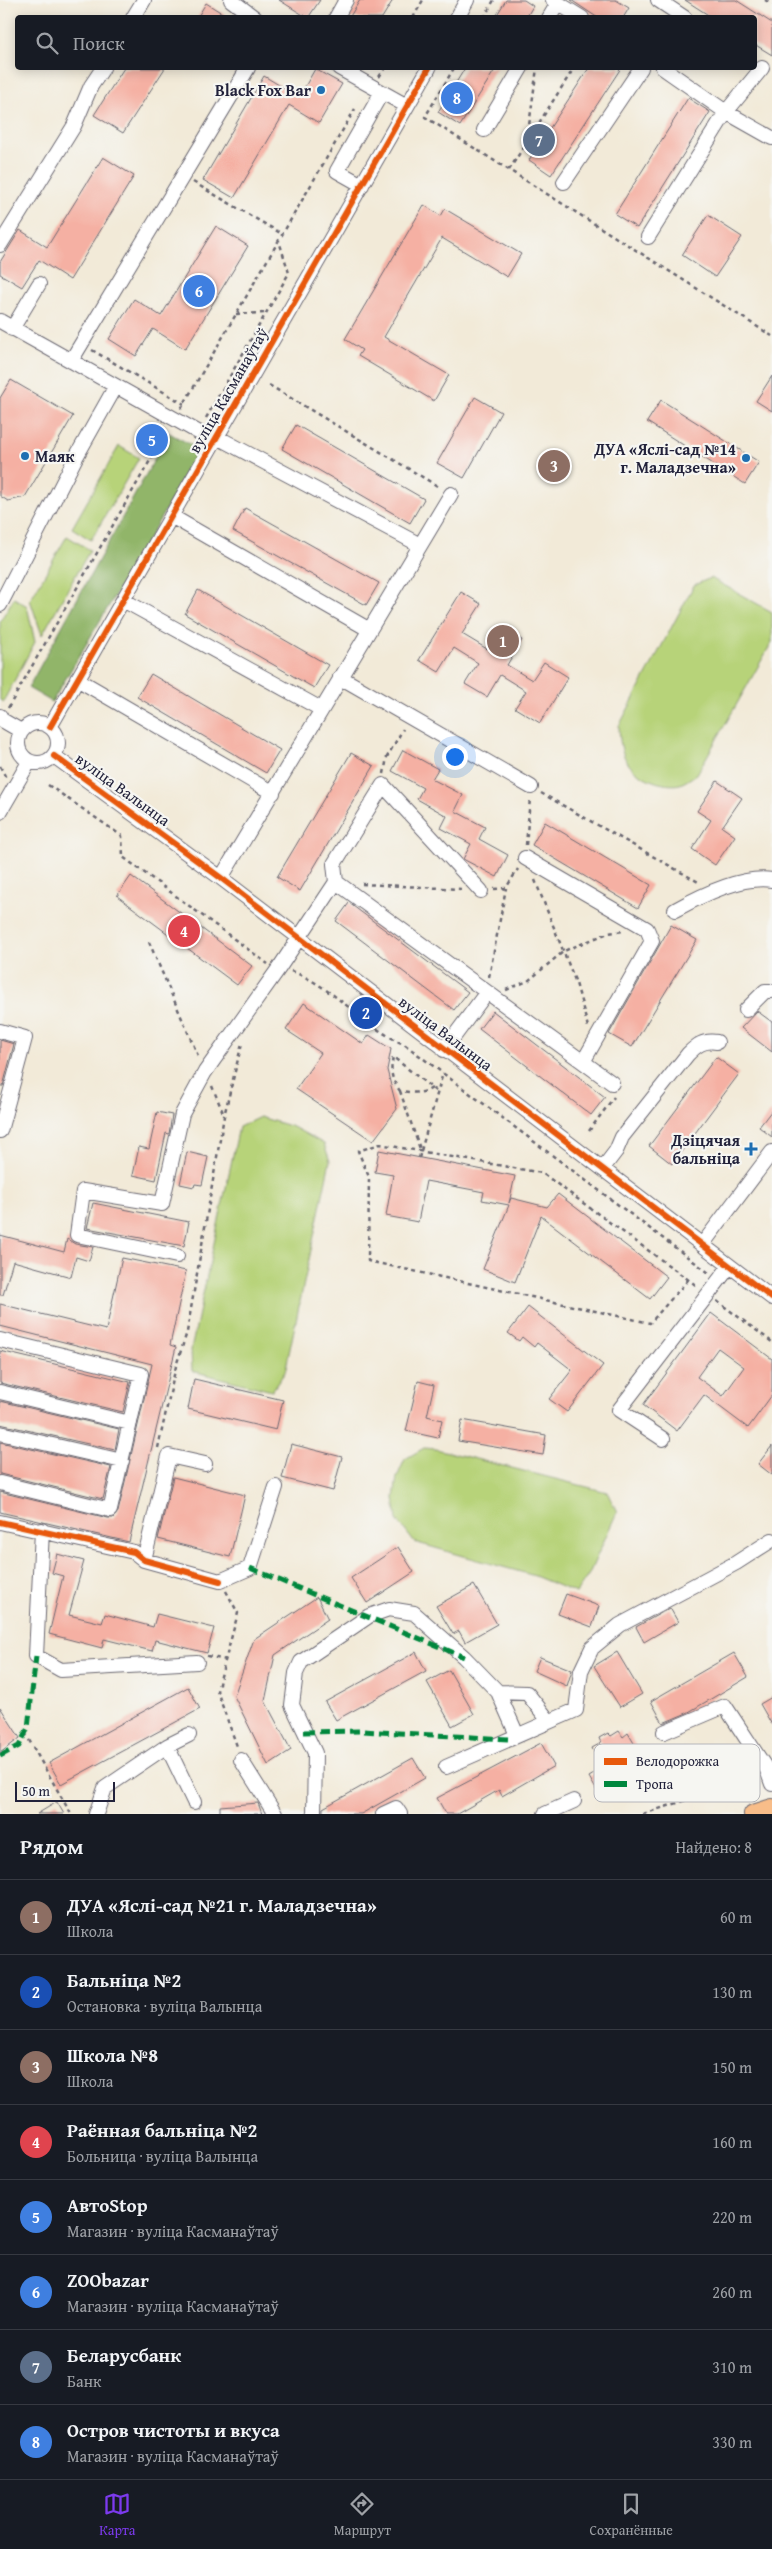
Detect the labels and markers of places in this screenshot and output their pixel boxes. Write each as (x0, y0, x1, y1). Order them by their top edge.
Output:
place label: Black Fox Bar (215, 78, 312, 102)
pin: 8 (441, 79, 473, 117)
marker: Black Fox Bar (315, 84, 327, 96)
pin: 7 (523, 121, 555, 159)
pin: 6 (183, 272, 215, 310)
pin: 5 (136, 421, 168, 459)
place label: ДУА «Яслі-сад №14 г. Маладзечна» (593, 437, 736, 479)
place label: Маяк (35, 444, 75, 468)
pin: 3 (538, 447, 570, 485)
marker: Маяк (19, 450, 31, 462)
marker: ДУА «Яслі-сад №14 г. Маладзечна» (740, 452, 752, 464)
pin: 1 (487, 622, 519, 660)
pin: 4 (168, 912, 200, 950)
pin: 2 (350, 994, 382, 1032)
place label: Дзіцячая бальніца (670, 1128, 741, 1170)
marker: Дзіцячая бальніца (744, 1142, 758, 1156)

